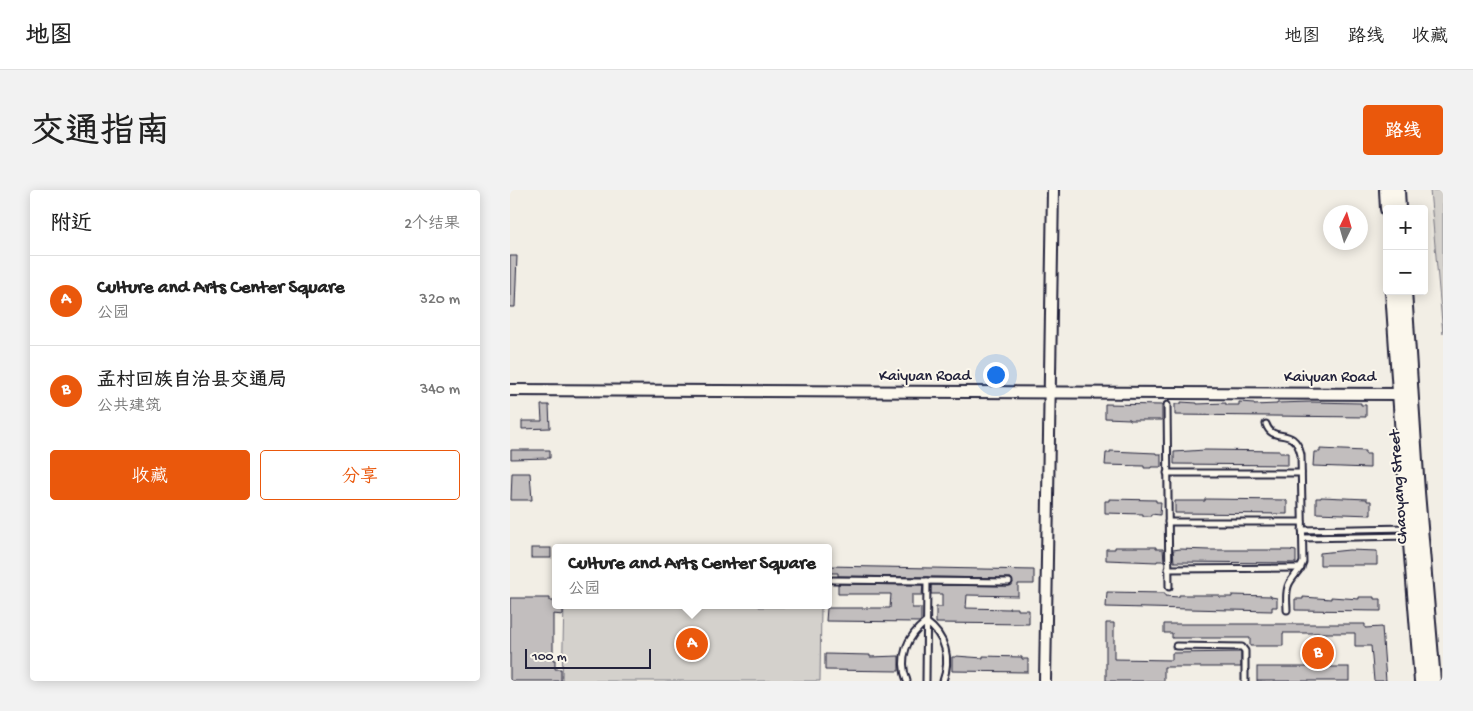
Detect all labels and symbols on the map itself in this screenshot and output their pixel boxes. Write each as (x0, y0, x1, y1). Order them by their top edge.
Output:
north arrow (1323, 205, 1368, 250)
your location (983, 362, 1009, 388)
street label: Kaiyuan Road (879, 368, 973, 387)
street label: Kaiyuan Road (1284, 369, 1378, 388)
street label: Chaoyang Street (1386, 428, 1413, 545)
pin: A (676, 625, 708, 663)
pin: B (1302, 634, 1334, 672)
scale bar (525, 646, 651, 669)

